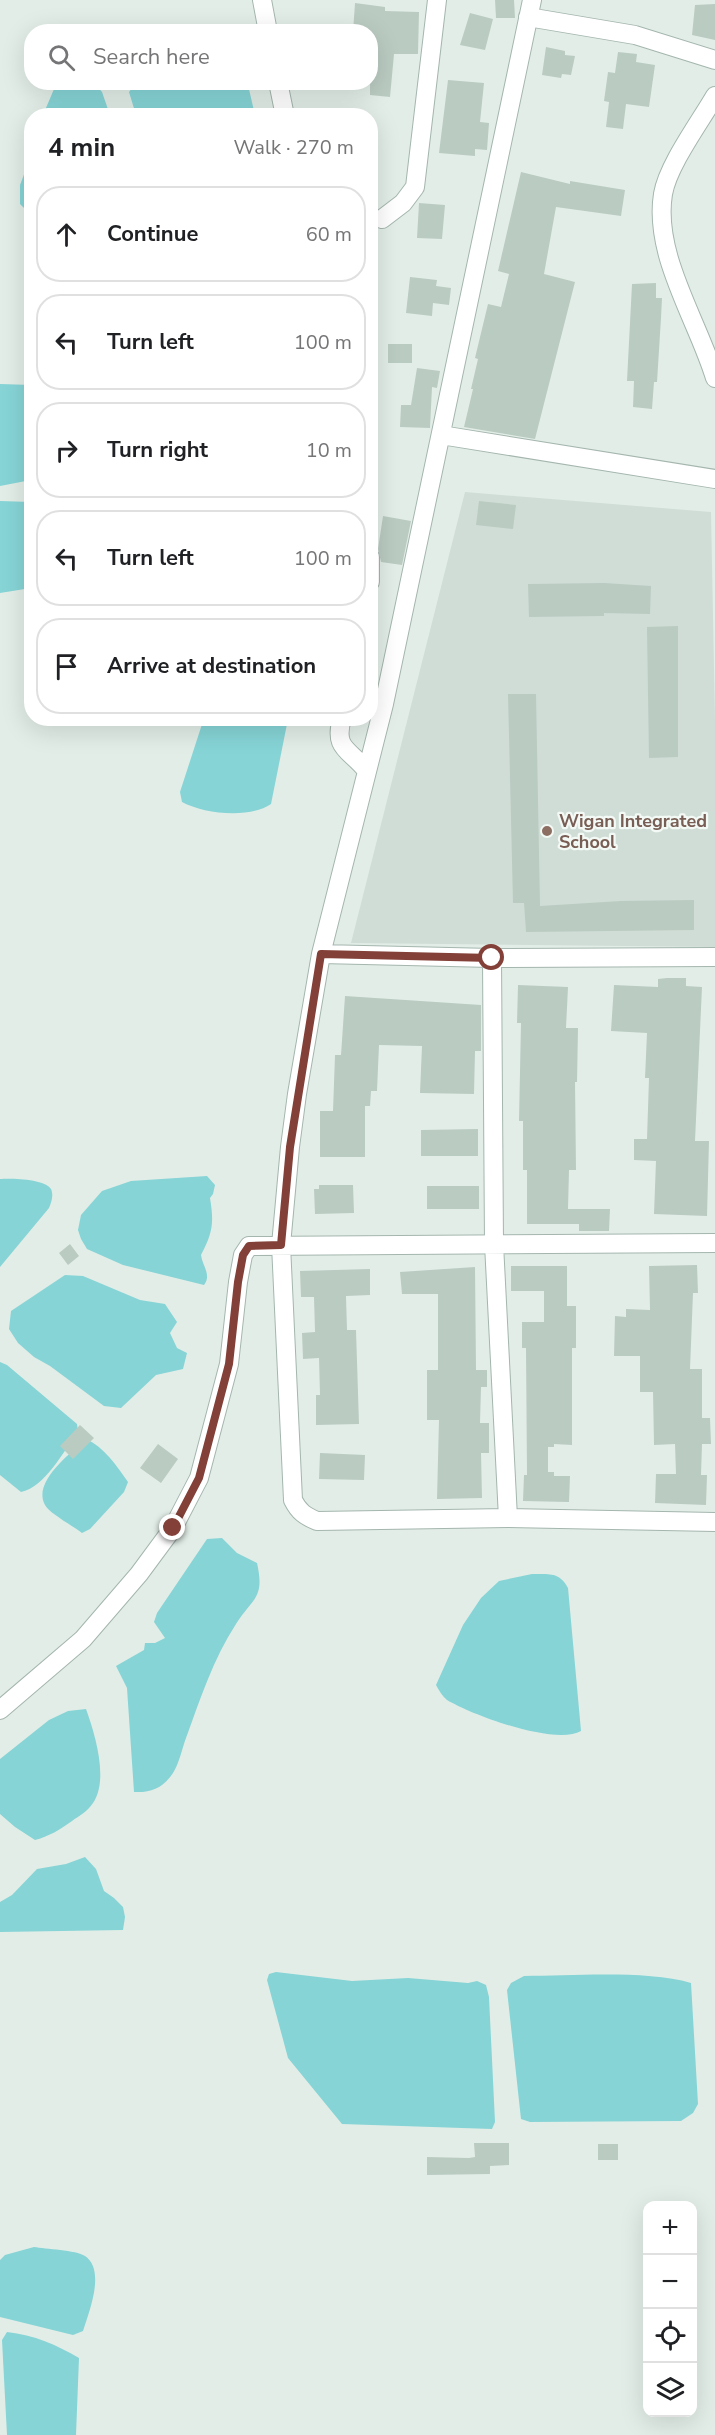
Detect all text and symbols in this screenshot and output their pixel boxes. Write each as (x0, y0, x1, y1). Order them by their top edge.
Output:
search box (24, 24, 378, 90)
icon: search (45, 41, 78, 74)
text: Search here (93, 42, 210, 72)
text: 4 min (48, 130, 115, 165)
text: Walk · 270 m (234, 134, 354, 161)
icon: ahead (50, 218, 83, 251)
text: Continue (107, 219, 198, 249)
text: 60 m (306, 221, 352, 248)
icon: left (50, 326, 83, 359)
text: Turn left (107, 327, 194, 357)
text: 100 m (294, 329, 352, 356)
icon: right (50, 434, 83, 467)
text: Turn right (107, 435, 208, 465)
text: 10 m (306, 437, 352, 464)
icon: left (50, 542, 83, 575)
text: Turn left (107, 543, 194, 573)
text: 100 m (294, 545, 352, 572)
icon: arrive (50, 650, 83, 683)
text: Arrive at destination (107, 651, 316, 681)
place label: Wigan Integrated School (559, 809, 707, 854)
marker: Wigan Integrated School (540, 824, 554, 838)
route start (478, 944, 504, 970)
route end (159, 1514, 185, 1540)
map controls (643, 2201, 697, 2417)
button: + (643, 2201, 697, 2255)
button: − (643, 2255, 697, 2309)
button: locate (643, 2309, 697, 2363)
button: layers (643, 2363, 697, 2417)

